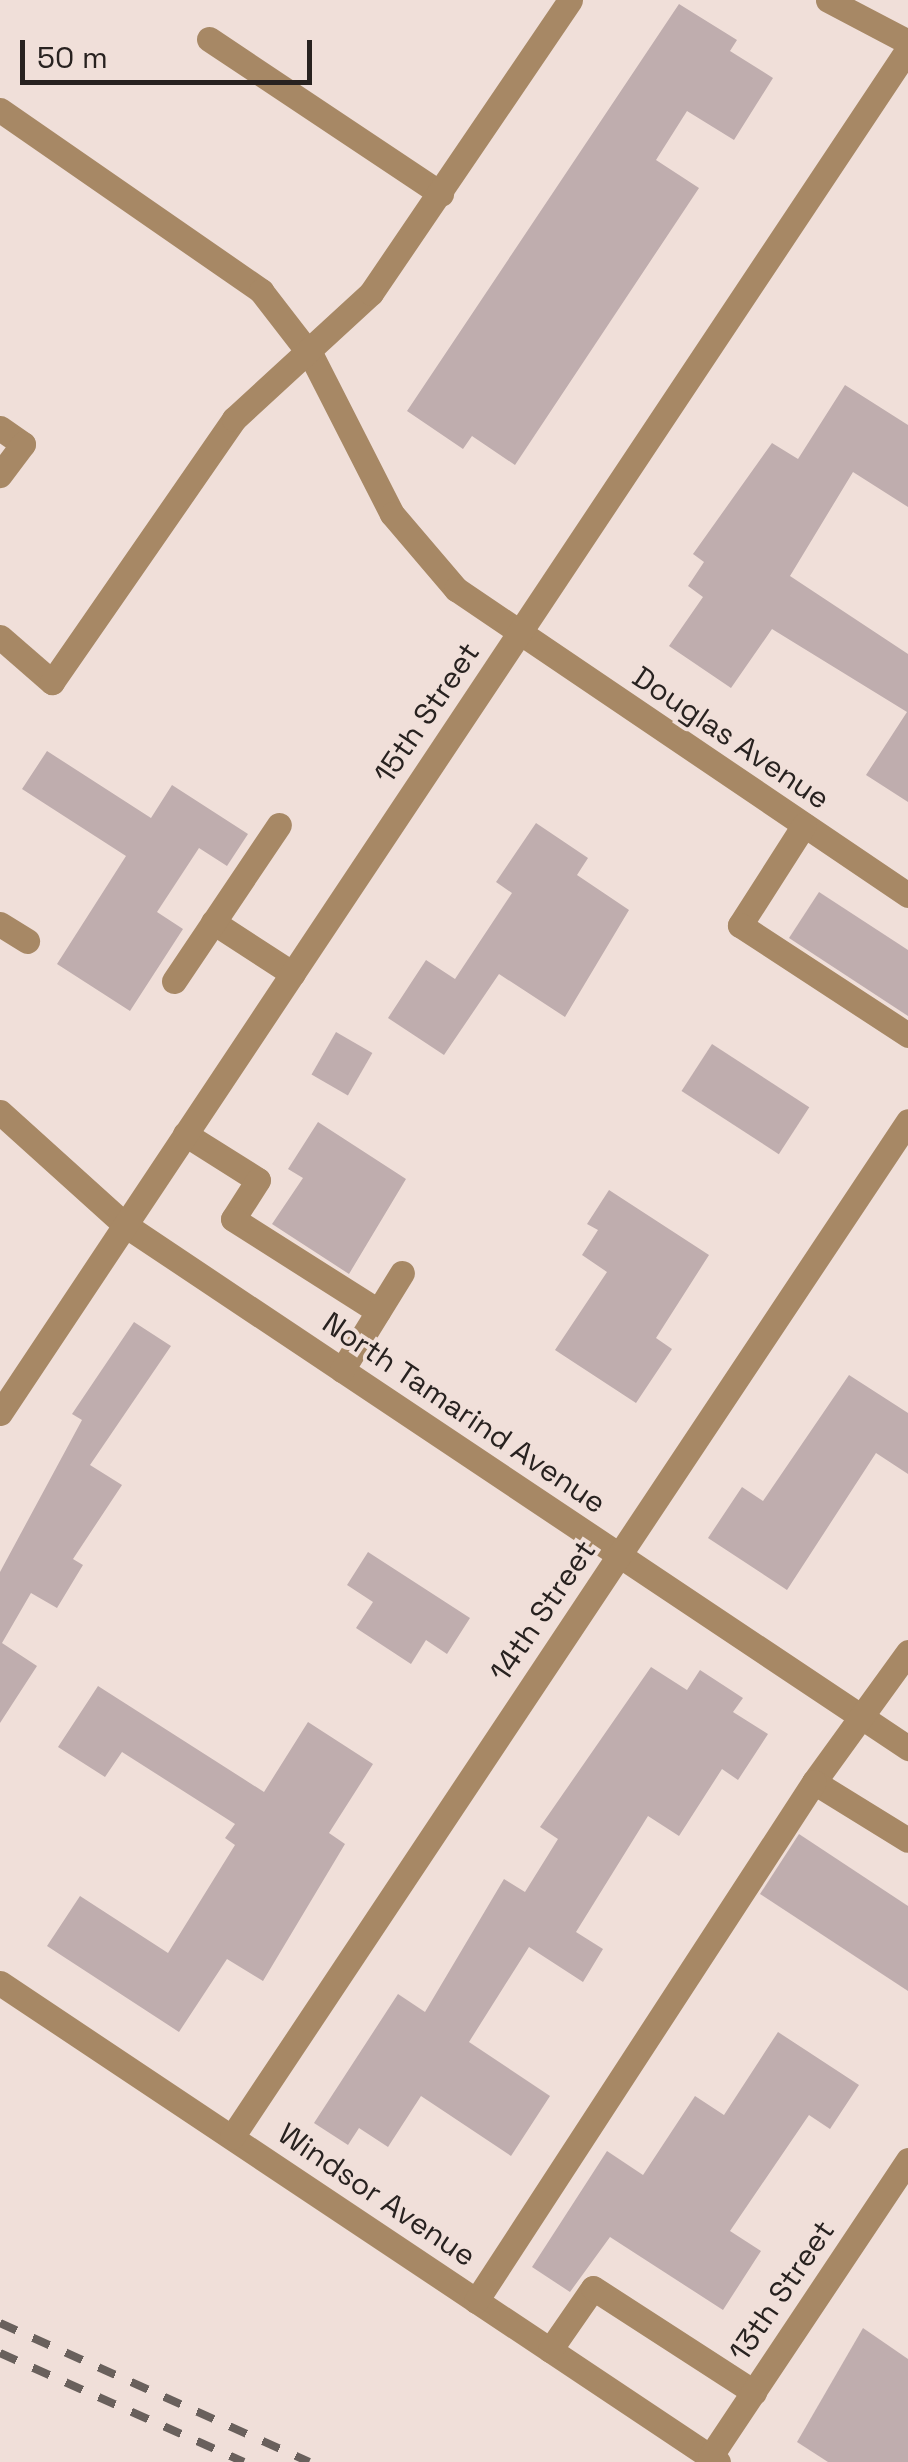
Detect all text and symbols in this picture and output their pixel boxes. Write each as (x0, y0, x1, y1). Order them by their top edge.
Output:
scale bar (25, 20, 318, 82)
text: 50 m (37, 38, 108, 77)
street label: 15th Street (367, 636, 487, 790)
street label: Douglas Avenue (626, 659, 836, 817)
street label: North Tamarind Avenue (315, 1304, 613, 1522)
street label: 14th Street (483, 1533, 603, 1689)
street label: Windsor Avenue (271, 2116, 483, 2274)
street label: 13th Street (722, 2214, 842, 2368)

